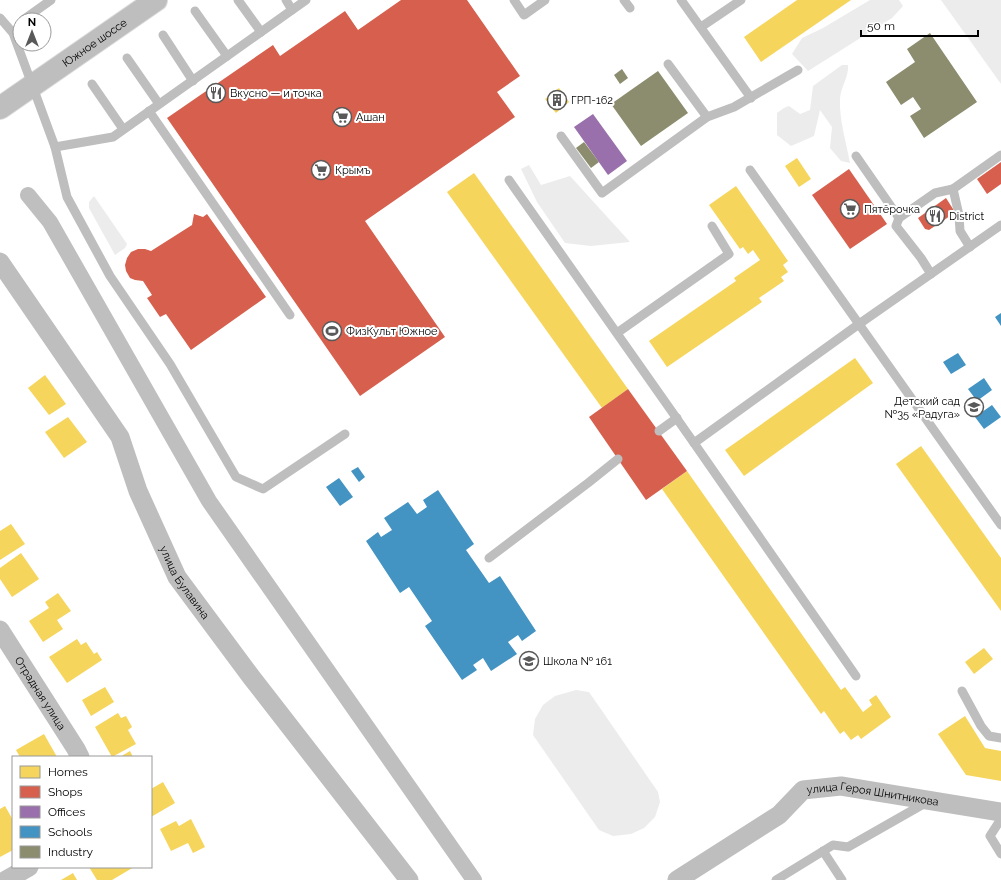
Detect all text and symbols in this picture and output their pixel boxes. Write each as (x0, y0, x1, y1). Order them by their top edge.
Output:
north arrow (12, 12, 52, 52)
scale bar (861, 12, 978, 38)
street label: Южное шоссе (60, 15, 130, 69)
text: N (28, 16, 36, 29)
text: 50 m (867, 19, 895, 33)
restaurant icon: Вкусно — и точка (205, 82, 227, 104)
place label: Вкусно — и точка (230, 87, 322, 100)
building icon: ГРП-162 (546, 89, 568, 111)
place label: ГРП-162 (571, 94, 613, 107)
supermarket icon: Ашан (331, 106, 353, 128)
place label: Ашан (356, 111, 385, 124)
supermarket icon: Крымъ (310, 159, 332, 181)
place label: Крымъ (335, 164, 371, 177)
supermarket icon: Пятёрочка (839, 198, 861, 220)
place label: Пятёрочка (864, 203, 920, 216)
restaurant icon: District (924, 205, 946, 227)
place label: District (949, 210, 985, 223)
sports icon: ФизКульт Южное (321, 320, 343, 342)
place label: ФизКульт Южное (346, 325, 438, 338)
place label: Детский сад №35 «Радуга» (885, 395, 961, 421)
school or university icon: Детский сад №35 «Радуга» (963, 396, 985, 418)
street label: улица Булавина (157, 544, 212, 621)
school or university icon: Школа № 161 (518, 650, 540, 672)
street label: Отрадная улица (12, 654, 69, 732)
place label: Школа № 161 (543, 655, 612, 668)
legend (12, 756, 152, 868)
text: Homes (48, 765, 88, 779)
street label: улица Героя Шнитникова (806, 779, 940, 808)
text: Shops (48, 785, 83, 799)
text: Offices (48, 805, 85, 819)
text: Schools (48, 825, 92, 839)
text: Industry (48, 845, 94, 859)

